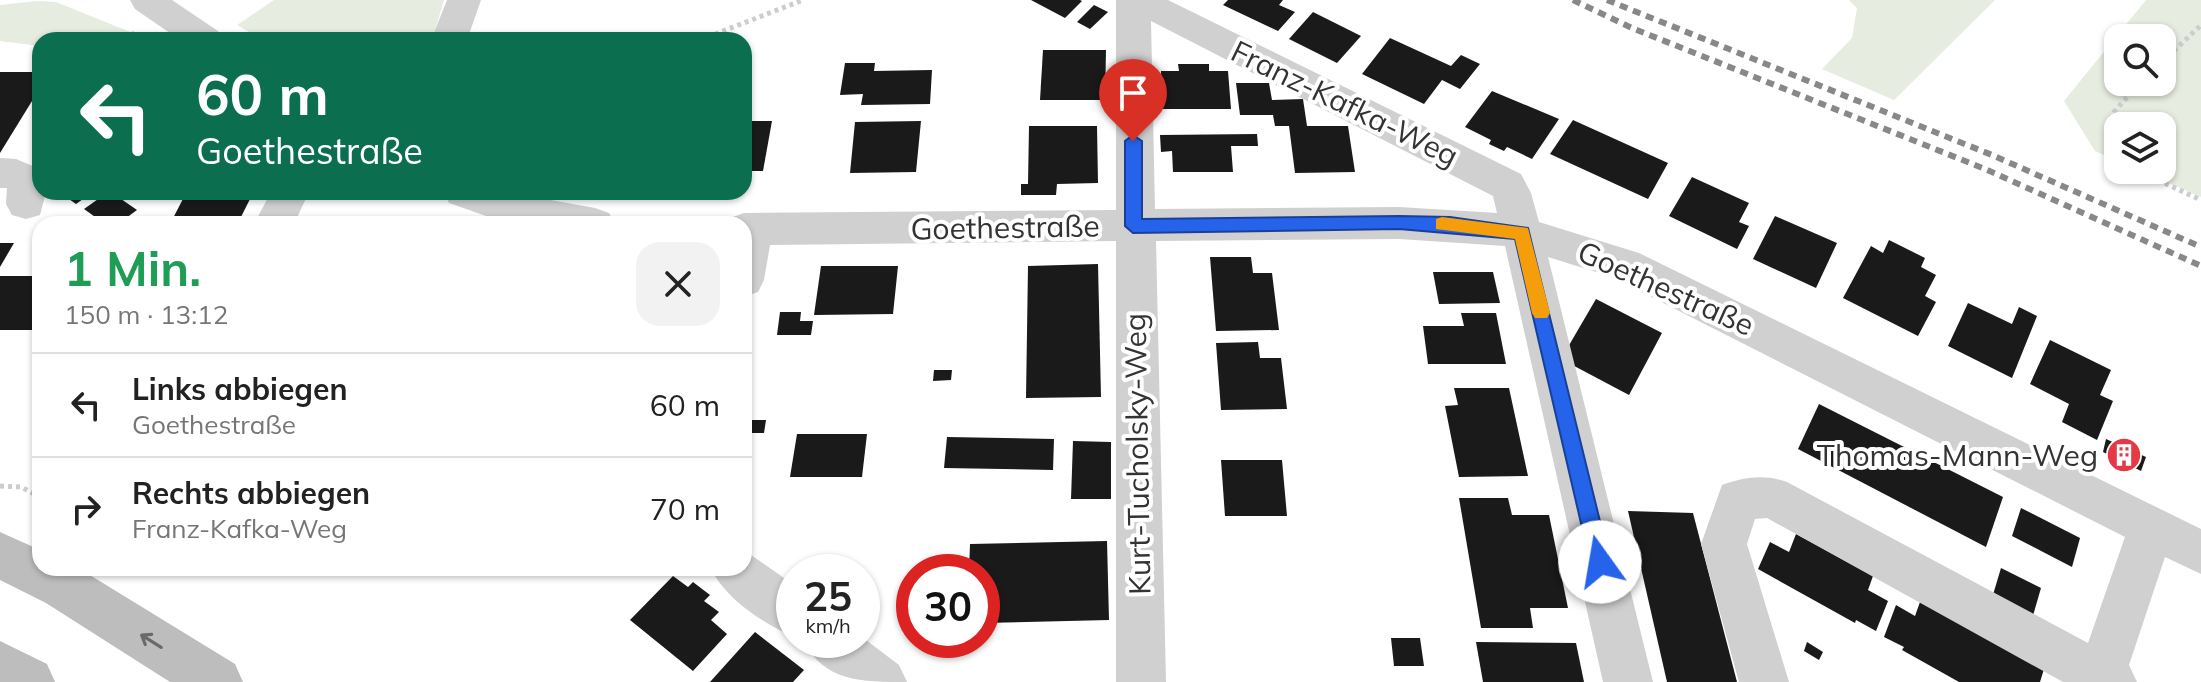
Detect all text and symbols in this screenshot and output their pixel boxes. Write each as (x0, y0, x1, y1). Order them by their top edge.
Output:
map controls (2104, 24, 2176, 184)
button: search (2104, 24, 2176, 96)
street label: Franz-Kafka-Weg (1225, 32, 1465, 174)
text: 60 m (196, 59, 329, 129)
pin (1099, 59, 1167, 141)
icon: left (64, 64, 168, 168)
icon: arrive (1111, 71, 1155, 115)
button: layers (2104, 112, 2176, 184)
text: Goethestraße (196, 128, 423, 173)
street label: Goethestraße (910, 206, 1100, 248)
street label: Goethestraße (1572, 232, 1760, 344)
text: 1 Min. (64, 238, 201, 298)
button: close (636, 242, 720, 326)
text: 150 m · 13:12 (64, 298, 228, 331)
street label: Kurt-Tucholsky-Weg (1116, 313, 1158, 595)
text: Links abbiegen (132, 370, 348, 408)
icon: left (64, 383, 108, 427)
text: 60 m (650, 386, 720, 424)
text: Goethestraße (132, 408, 296, 441)
place label: Thomas-Mann-Weg (1817, 436, 2098, 474)
building icon: Thomas-Mann-Weg (2105, 436, 2143, 474)
text: Rechts abbiegen (132, 474, 370, 512)
icon: right (64, 487, 108, 531)
text: 70 m (650, 490, 720, 528)
text: Franz-Kafka-Weg (132, 512, 347, 545)
position arrow (1558, 520, 1642, 604)
speed limit sign: 30 (896, 554, 1000, 658)
text: 25 (804, 571, 852, 621)
text: km/h (805, 613, 851, 638)
one-way arrow (140, 632, 163, 648)

